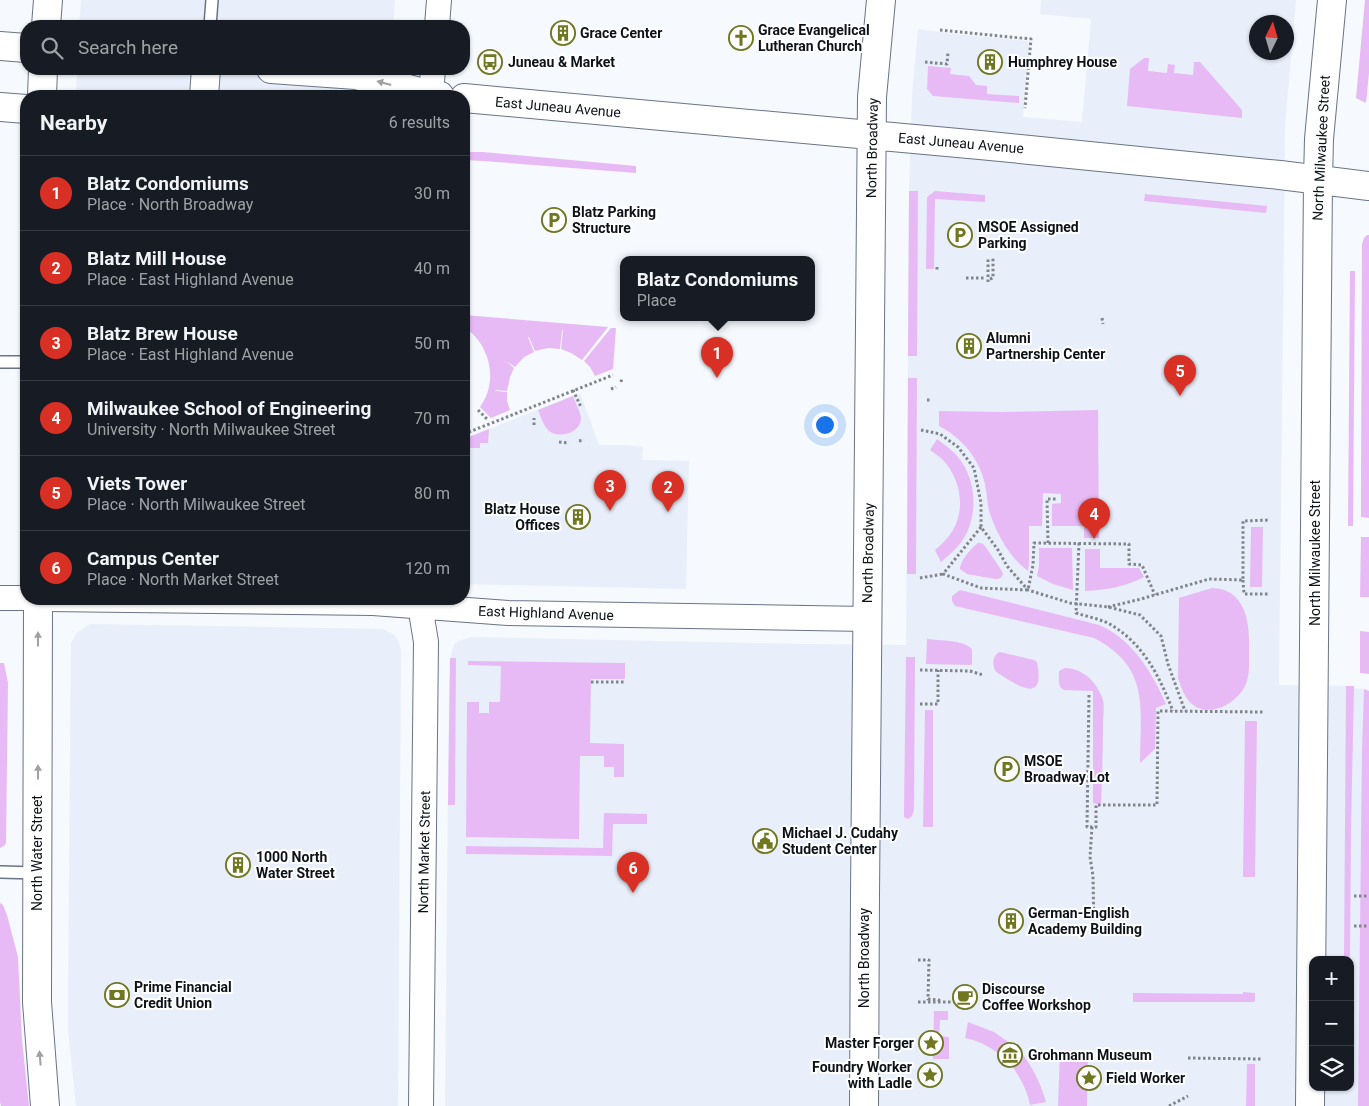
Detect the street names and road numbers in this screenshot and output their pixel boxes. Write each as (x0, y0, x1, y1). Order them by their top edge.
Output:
street label: North Milwaukee Street (1309, 74, 1333, 221)
street label: East Juneau Avenue (495, 94, 621, 120)
street label: North Broadway (863, 97, 881, 198)
street label: East Juneau Avenue (898, 130, 1024, 156)
street label: North Milwaukee Street (1307, 480, 1323, 626)
street label: North Broadway (859, 502, 877, 603)
street label: East Highland Avenue (478, 603, 614, 623)
street label: North Market Street (415, 790, 433, 914)
street label: North Water Street (29, 795, 45, 911)
street label: North Broadway (856, 907, 872, 1008)

